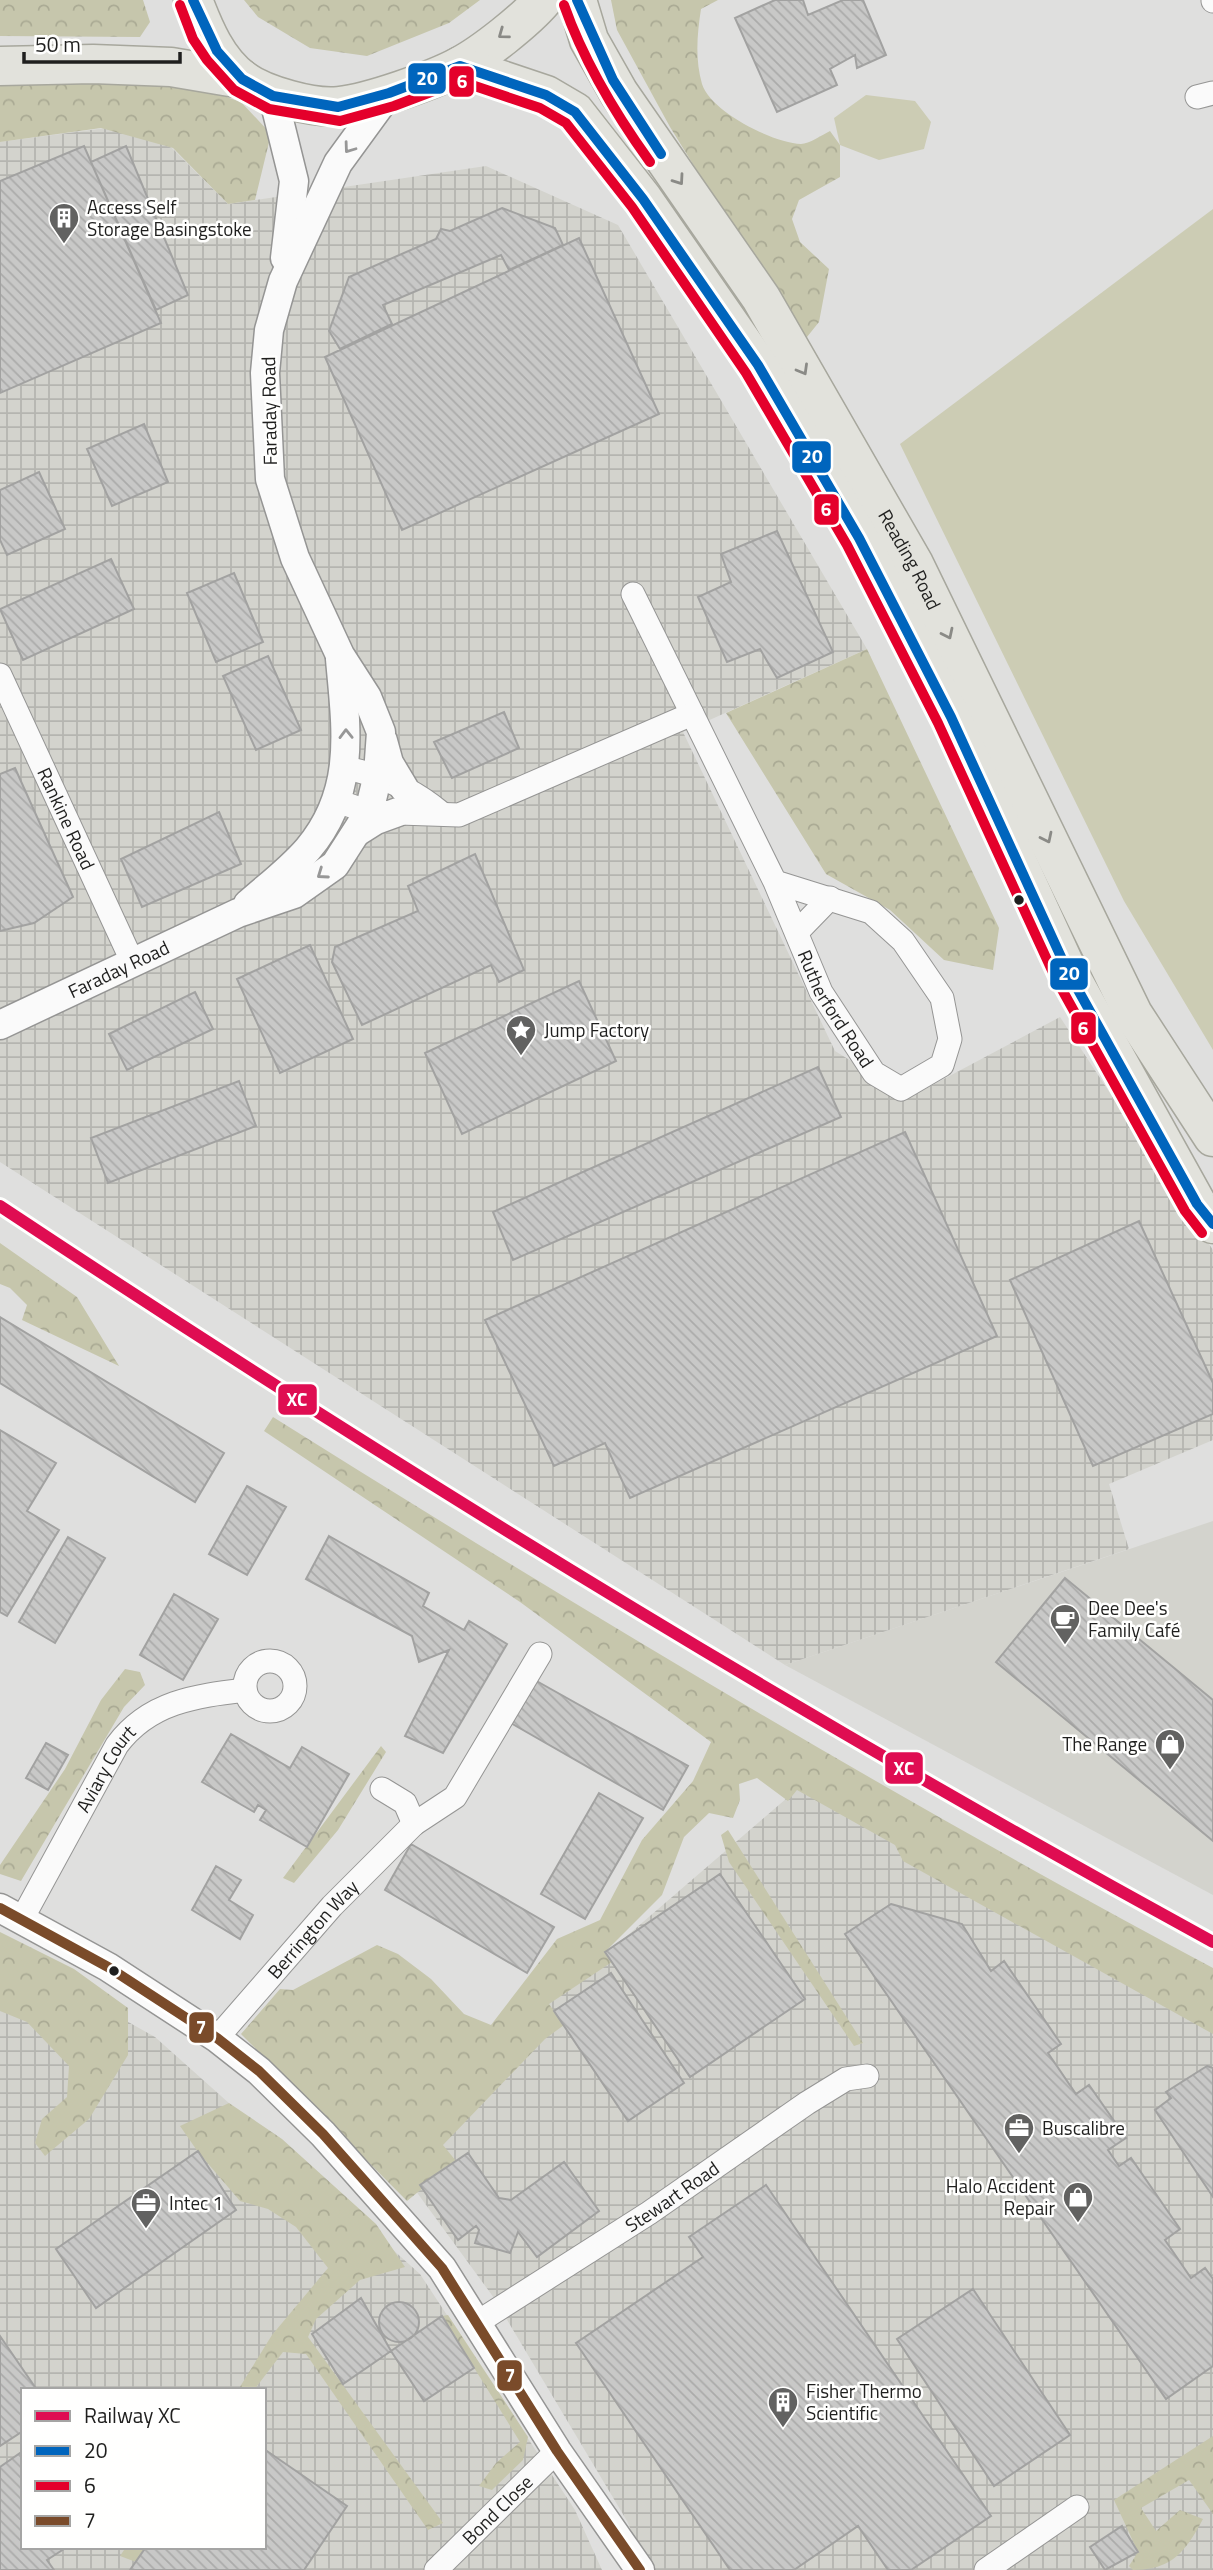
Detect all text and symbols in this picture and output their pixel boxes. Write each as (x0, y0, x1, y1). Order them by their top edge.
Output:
scale bar (24, 21, 180, 65)
one-way arrow (498, 26, 511, 39)
text: 50 m (35, 28, 81, 60)
line badge: 20 (407, 62, 447, 95)
text: 20 (416, 63, 438, 92)
line badge: 6 (448, 65, 475, 98)
text: 6 (457, 66, 468, 95)
one-way arrow (344, 140, 357, 153)
one-way arrow (671, 172, 683, 185)
place label: Access Self Storage Basingstoke (87, 192, 252, 243)
building icon: Access Self Storage Basingstoke (47, 201, 81, 245)
street label: Faraday Road (253, 356, 284, 466)
one-way arrow (795, 363, 808, 376)
line badge: 20 (791, 440, 832, 474)
text: 20 (801, 441, 823, 470)
line badge: 6 (813, 493, 840, 526)
text: 6 (821, 494, 832, 523)
street label: Reading Road (871, 504, 949, 614)
one-way arrow (940, 627, 954, 639)
one-way arrow (338, 729, 354, 739)
street label: Rankine Road (30, 762, 103, 874)
one-way arrow (1039, 831, 1053, 843)
one-way arrow (317, 866, 330, 878)
unlabelled marker (1012, 893, 1026, 907)
street label: Faraday Road (63, 932, 174, 1005)
street label: Rutherford Road (791, 945, 882, 1073)
line badge: 20 (1049, 957, 1089, 991)
text: 20 (1058, 958, 1080, 987)
line badge: 6 (1070, 1011, 1097, 1045)
place icon: Jump Factory (504, 1013, 538, 1057)
text: 6 (1078, 1013, 1089, 1042)
place label: Jump Factory (544, 1015, 649, 1044)
line badge: XC (277, 1383, 318, 1416)
text: XC (287, 1384, 307, 1413)
place label: Dee Dee's Family Café (1088, 1593, 1180, 1644)
cafe icon: Dee Dee's Family Café (1048, 1602, 1082, 1646)
street label: Aviary Court (68, 1717, 142, 1817)
shop icon: The Range (1153, 1727, 1187, 1771)
place label: The Range (1062, 1729, 1147, 1758)
line badge: XC (884, 1751, 924, 1785)
text: XC (894, 1753, 914, 1782)
street label: Berrington Way (260, 1872, 365, 1985)
unlabelled marker (107, 1964, 121, 1978)
line badge: 7 (188, 2011, 215, 2044)
text: 7 (196, 2012, 206, 2041)
office icon: Buscalibre (1002, 2111, 1036, 2155)
place label: Buscalibre (1042, 2113, 1125, 2142)
street label: Stewart Road (619, 2153, 725, 2239)
place label: Halo Accident Repair (946, 2171, 1055, 2222)
shop icon: Halo Accident Repair (1061, 2180, 1095, 2224)
office icon: Intec 1 (129, 2186, 163, 2230)
place label: Intec 1 (169, 2188, 223, 2217)
line badge: 7 (496, 2359, 523, 2392)
text: 7 (505, 2360, 515, 2389)
place label: Fisher Thermo Scientific (806, 2376, 922, 2427)
building icon: Fisher Thermo Scientific (766, 2385, 800, 2429)
legend (21, 2388, 266, 2549)
text: Railway XC (84, 2399, 181, 2431)
text: 20 (84, 2434, 108, 2466)
street label: Bond Close (455, 2468, 539, 2551)
text: 6 (84, 2469, 96, 2501)
text: 7 (84, 2504, 96, 2536)

